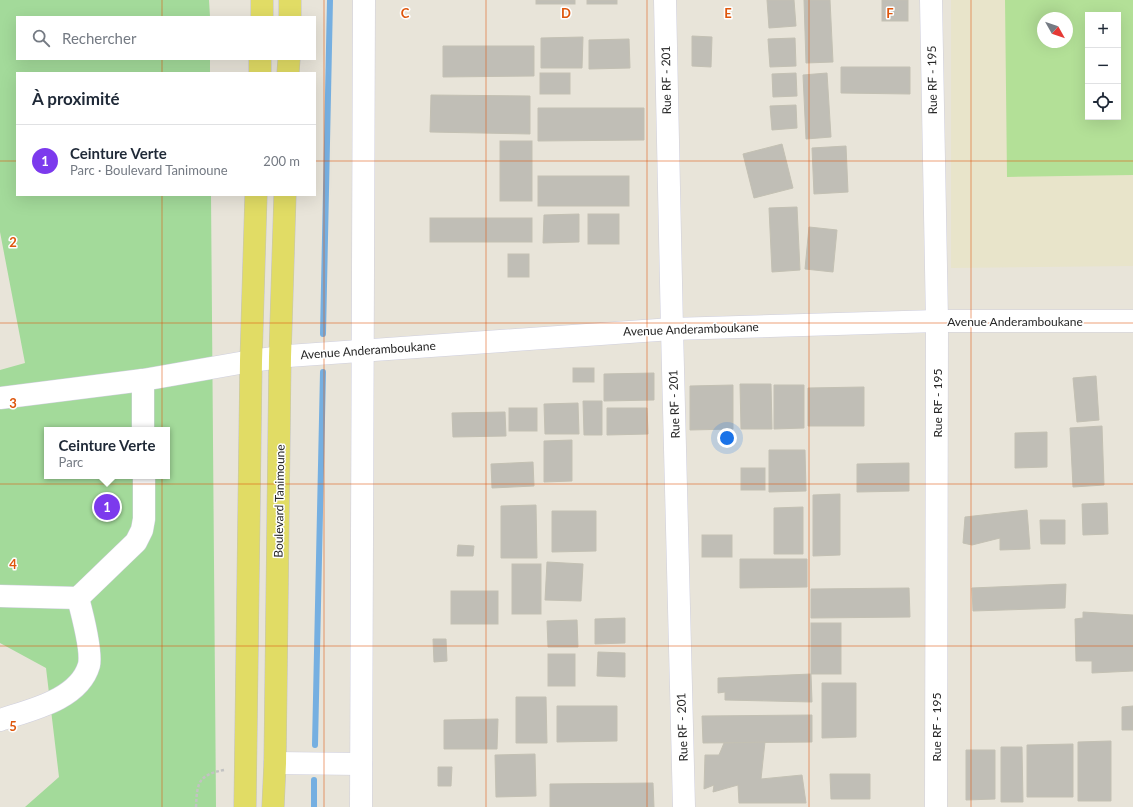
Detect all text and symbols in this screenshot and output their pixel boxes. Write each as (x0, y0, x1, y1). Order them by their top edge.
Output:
text: C (401, 5, 410, 21)
text: D (561, 5, 571, 21)
text: E (724, 5, 732, 21)
text: F (886, 5, 894, 21)
north arrow (1037, 12, 1073, 48)
map controls (1085, 12, 1121, 120)
button: + (1085, 12, 1121, 48)
search box (16, 16, 316, 60)
icon: search (30, 27, 52, 49)
text: Rechercher (62, 29, 136, 47)
street label: Rue RF - 201 (658, 45, 674, 115)
street label: Rue RF - 195 (924, 45, 940, 115)
button: − (1085, 48, 1121, 84)
button: locate (1085, 84, 1121, 120)
text: À proximité (32, 88, 120, 109)
text: Ceinture Verte (70, 144, 167, 162)
text: 1 (41, 153, 49, 169)
text: 200 m (263, 153, 300, 169)
text: Parc · Boulevard Tanimoune (70, 162, 228, 178)
text: 2 (9, 234, 17, 250)
street label: Avenue Anderamboukane (947, 314, 1083, 329)
street label: Avenue Anderamboukane (623, 319, 759, 339)
street label: Avenue Anderamboukane (300, 338, 436, 362)
street label: Rue RF - 201 (665, 369, 683, 439)
street label: Rue RF - 195 (930, 369, 945, 437)
text: 3 (9, 395, 17, 411)
popup (44, 427, 170, 479)
your location (717, 428, 737, 448)
text: Ceinture Verte (59, 436, 155, 454)
street label: Boulevard Tanimoune (271, 444, 287, 558)
text: Parc (59, 454, 83, 470)
pin: 1 (94, 492, 120, 522)
text: 4 (9, 556, 17, 572)
street label: Rue RF - 201 (673, 692, 691, 762)
street label: Rue RF - 195 (929, 693, 944, 761)
text: 5 (9, 718, 17, 734)

